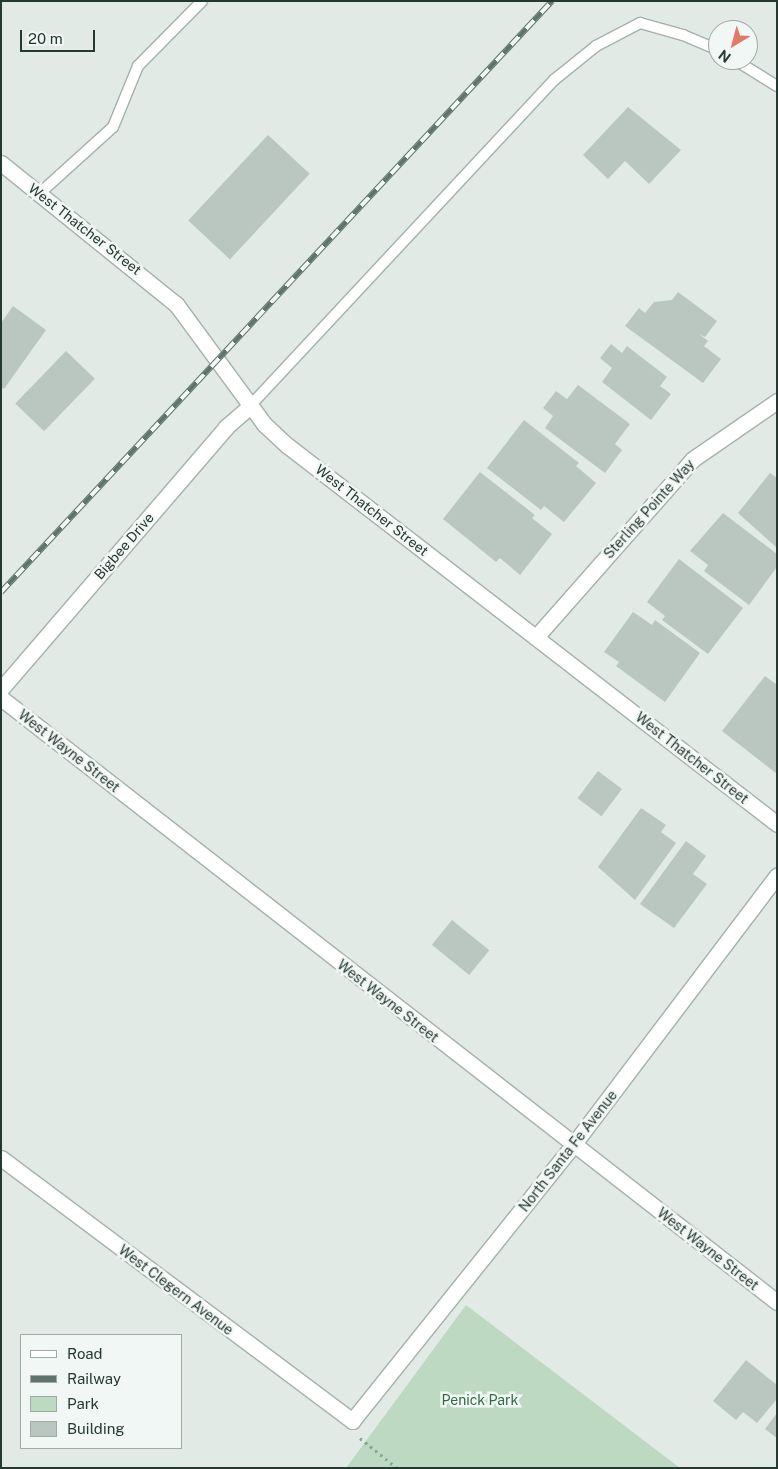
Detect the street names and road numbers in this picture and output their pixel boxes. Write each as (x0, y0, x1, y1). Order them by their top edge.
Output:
street label: West Thatcher Street (25, 180, 145, 278)
street label: Sterling Pointe Way (600, 456, 698, 562)
street label: West Thatcher Street (312, 461, 432, 559)
street label: Bigbee Drive (91, 509, 157, 583)
street label: West Wayne Street (15, 706, 123, 796)
street label: West Thatcher Street (632, 709, 752, 807)
street label: West Wayne Street (334, 956, 442, 1046)
street label: North Santa Fe Avenue (515, 1087, 621, 1215)
street label: West Wayne Street (654, 1204, 762, 1294)
street label: West Clegern Avenue (115, 1241, 237, 1339)

